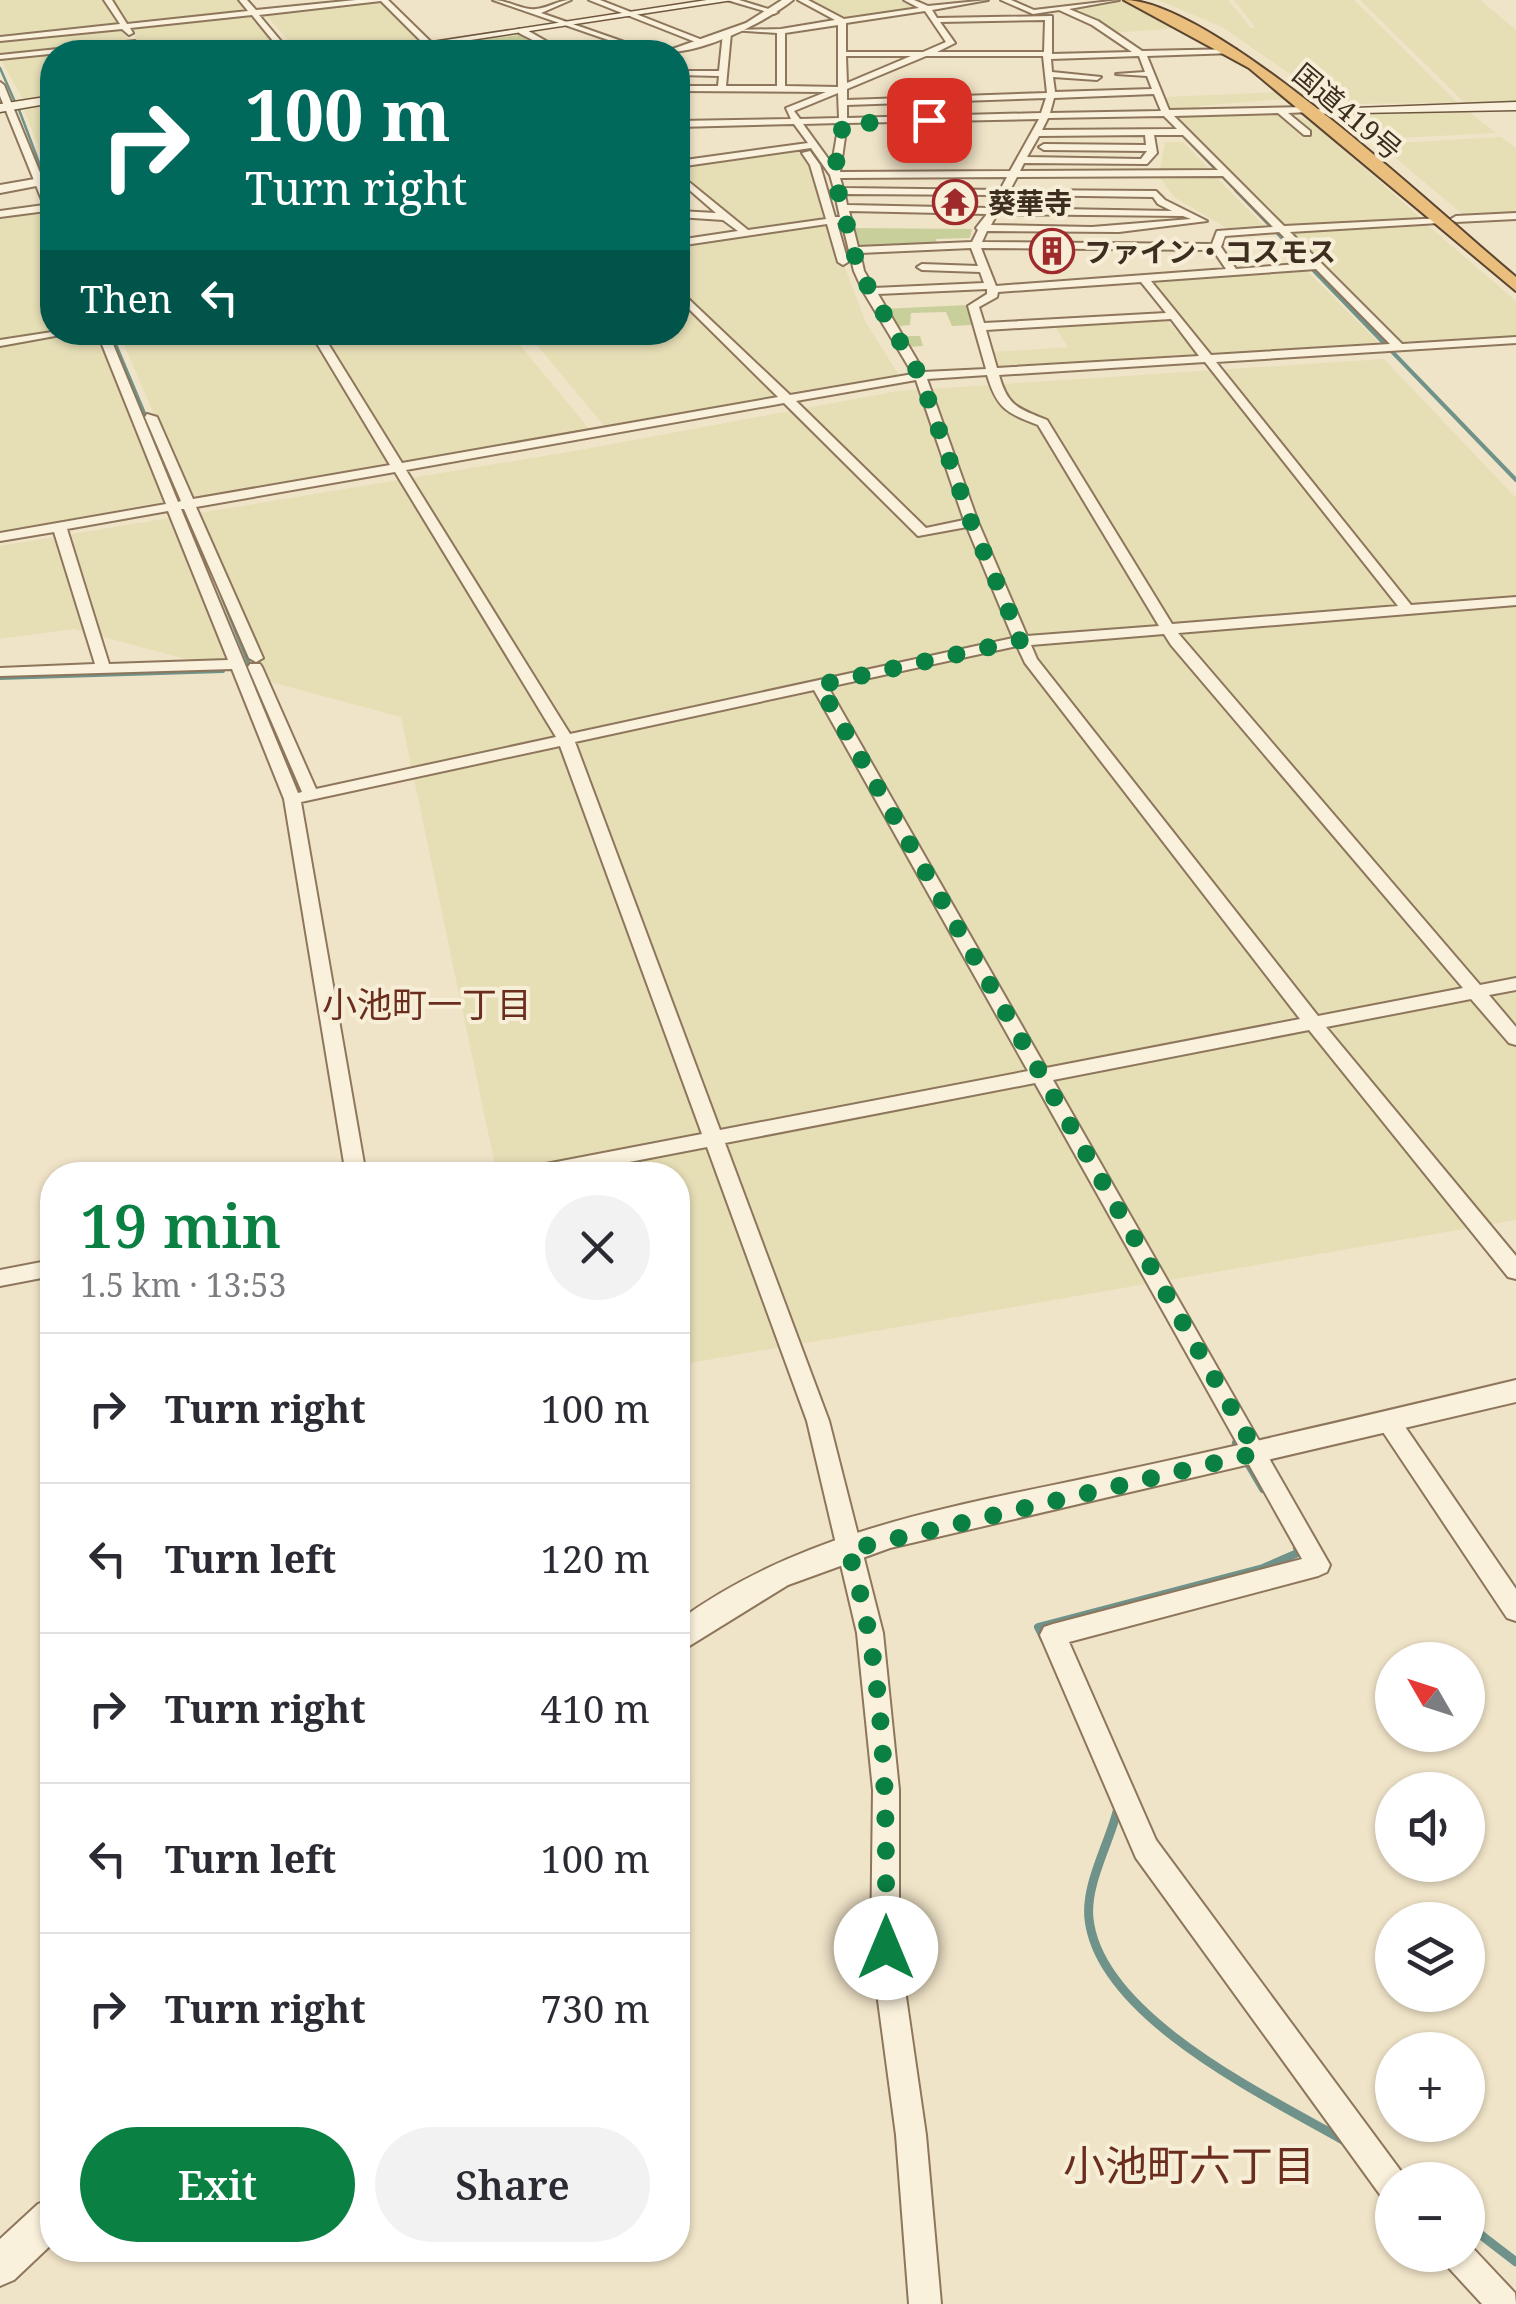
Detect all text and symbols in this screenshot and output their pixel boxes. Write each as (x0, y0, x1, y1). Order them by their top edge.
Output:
street label: 国道419号 (1286, 54, 1410, 168)
text: 100 m (245, 66, 451, 162)
pin (887, 78, 972, 163)
icon: right (80, 80, 210, 210)
icon: arrive (902, 93, 957, 148)
text: Turn right (245, 157, 467, 218)
temple icon: 葵華寺 (932, 179, 978, 225)
place label: 葵華寺 (988, 183, 1072, 221)
building icon: ファイン・コスモス (1029, 228, 1075, 274)
place label: ファイン・コスモス (1084, 232, 1336, 270)
icon: left (192, 270, 247, 325)
text: Then (80, 272, 172, 324)
district label: 小池町一丁目 (322, 980, 532, 1027)
text: 19 min (80, 1184, 281, 1266)
button: close (545, 1195, 650, 1300)
text: 1.5 km · 13:53 (80, 1263, 286, 1306)
icon: right (80, 1381, 135, 1436)
text: Turn right (165, 1382, 366, 1434)
text: 100 m (540, 1382, 650, 1434)
icon: left (80, 1531, 135, 1586)
text: Turn left (165, 1532, 336, 1584)
text: 120 m (540, 1532, 650, 1584)
north arrow (1375, 1642, 1485, 1752)
map controls (1375, 1642, 1485, 2272)
icon: right (80, 1681, 135, 1736)
text: Turn right (165, 1682, 366, 1734)
text: 410 m (540, 1682, 650, 1734)
button: sound (1375, 1772, 1485, 1882)
icon: left (80, 1831, 135, 1886)
text: Turn left (165, 1832, 336, 1884)
text: 100 m (540, 1832, 650, 1884)
position arrow (834, 1896, 938, 2000)
button: layers (1375, 1902, 1485, 2012)
icon: right (80, 1981, 135, 2036)
text: Turn right (165, 1982, 366, 2034)
text: 730 m (540, 1982, 650, 2034)
button: + (1375, 2032, 1485, 2142)
button: Exit (80, 2127, 355, 2242)
button: Share (375, 2127, 650, 2242)
district label: 小池町六丁目 (1063, 2136, 1315, 2193)
button: − (1375, 2162, 1485, 2272)

